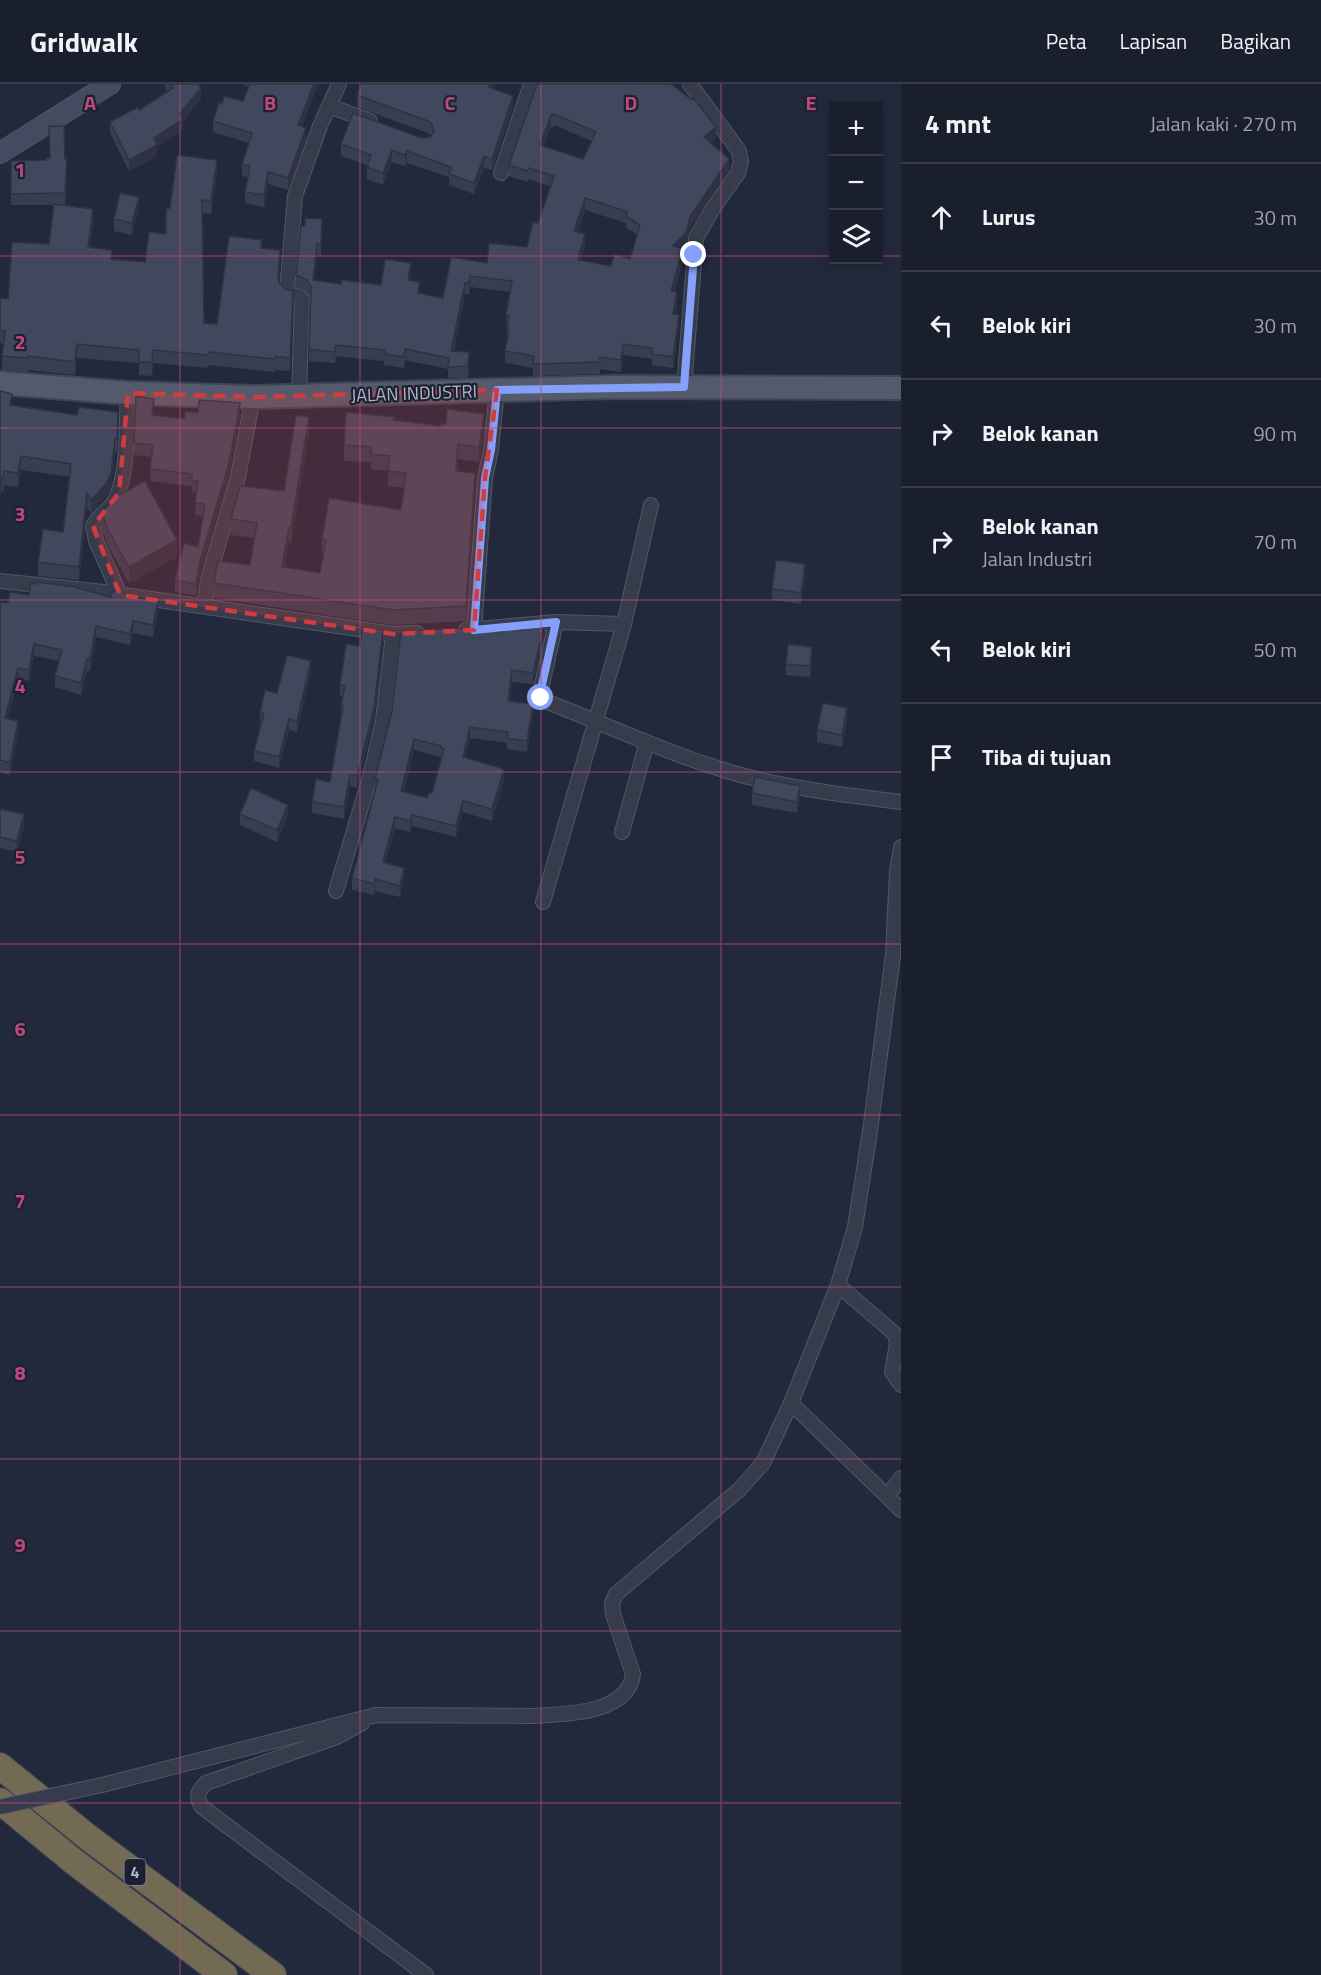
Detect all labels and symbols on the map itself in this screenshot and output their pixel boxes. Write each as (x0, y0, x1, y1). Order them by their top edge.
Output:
text: A (84, 87, 96, 118)
text: B (264, 87, 276, 118)
text: C (445, 87, 456, 118)
text: D (625, 87, 637, 118)
text: E (805, 87, 817, 118)
text: 1 (14, 154, 26, 185)
route end (680, 241, 706, 267)
text: 2 (14, 326, 26, 357)
street label: JALAN INDUSTRI (351, 377, 477, 409)
text: 3 (14, 498, 26, 529)
text: 4 (14, 670, 26, 701)
route start (527, 684, 553, 710)
text: 5 (14, 841, 26, 872)
text: 6 (14, 1013, 26, 1044)
text: 7 (14, 1185, 26, 1216)
text: 8 (14, 1357, 26, 1388)
text: 9 (14, 1529, 26, 1560)
road number: 4 (124, 1859, 146, 1885)

